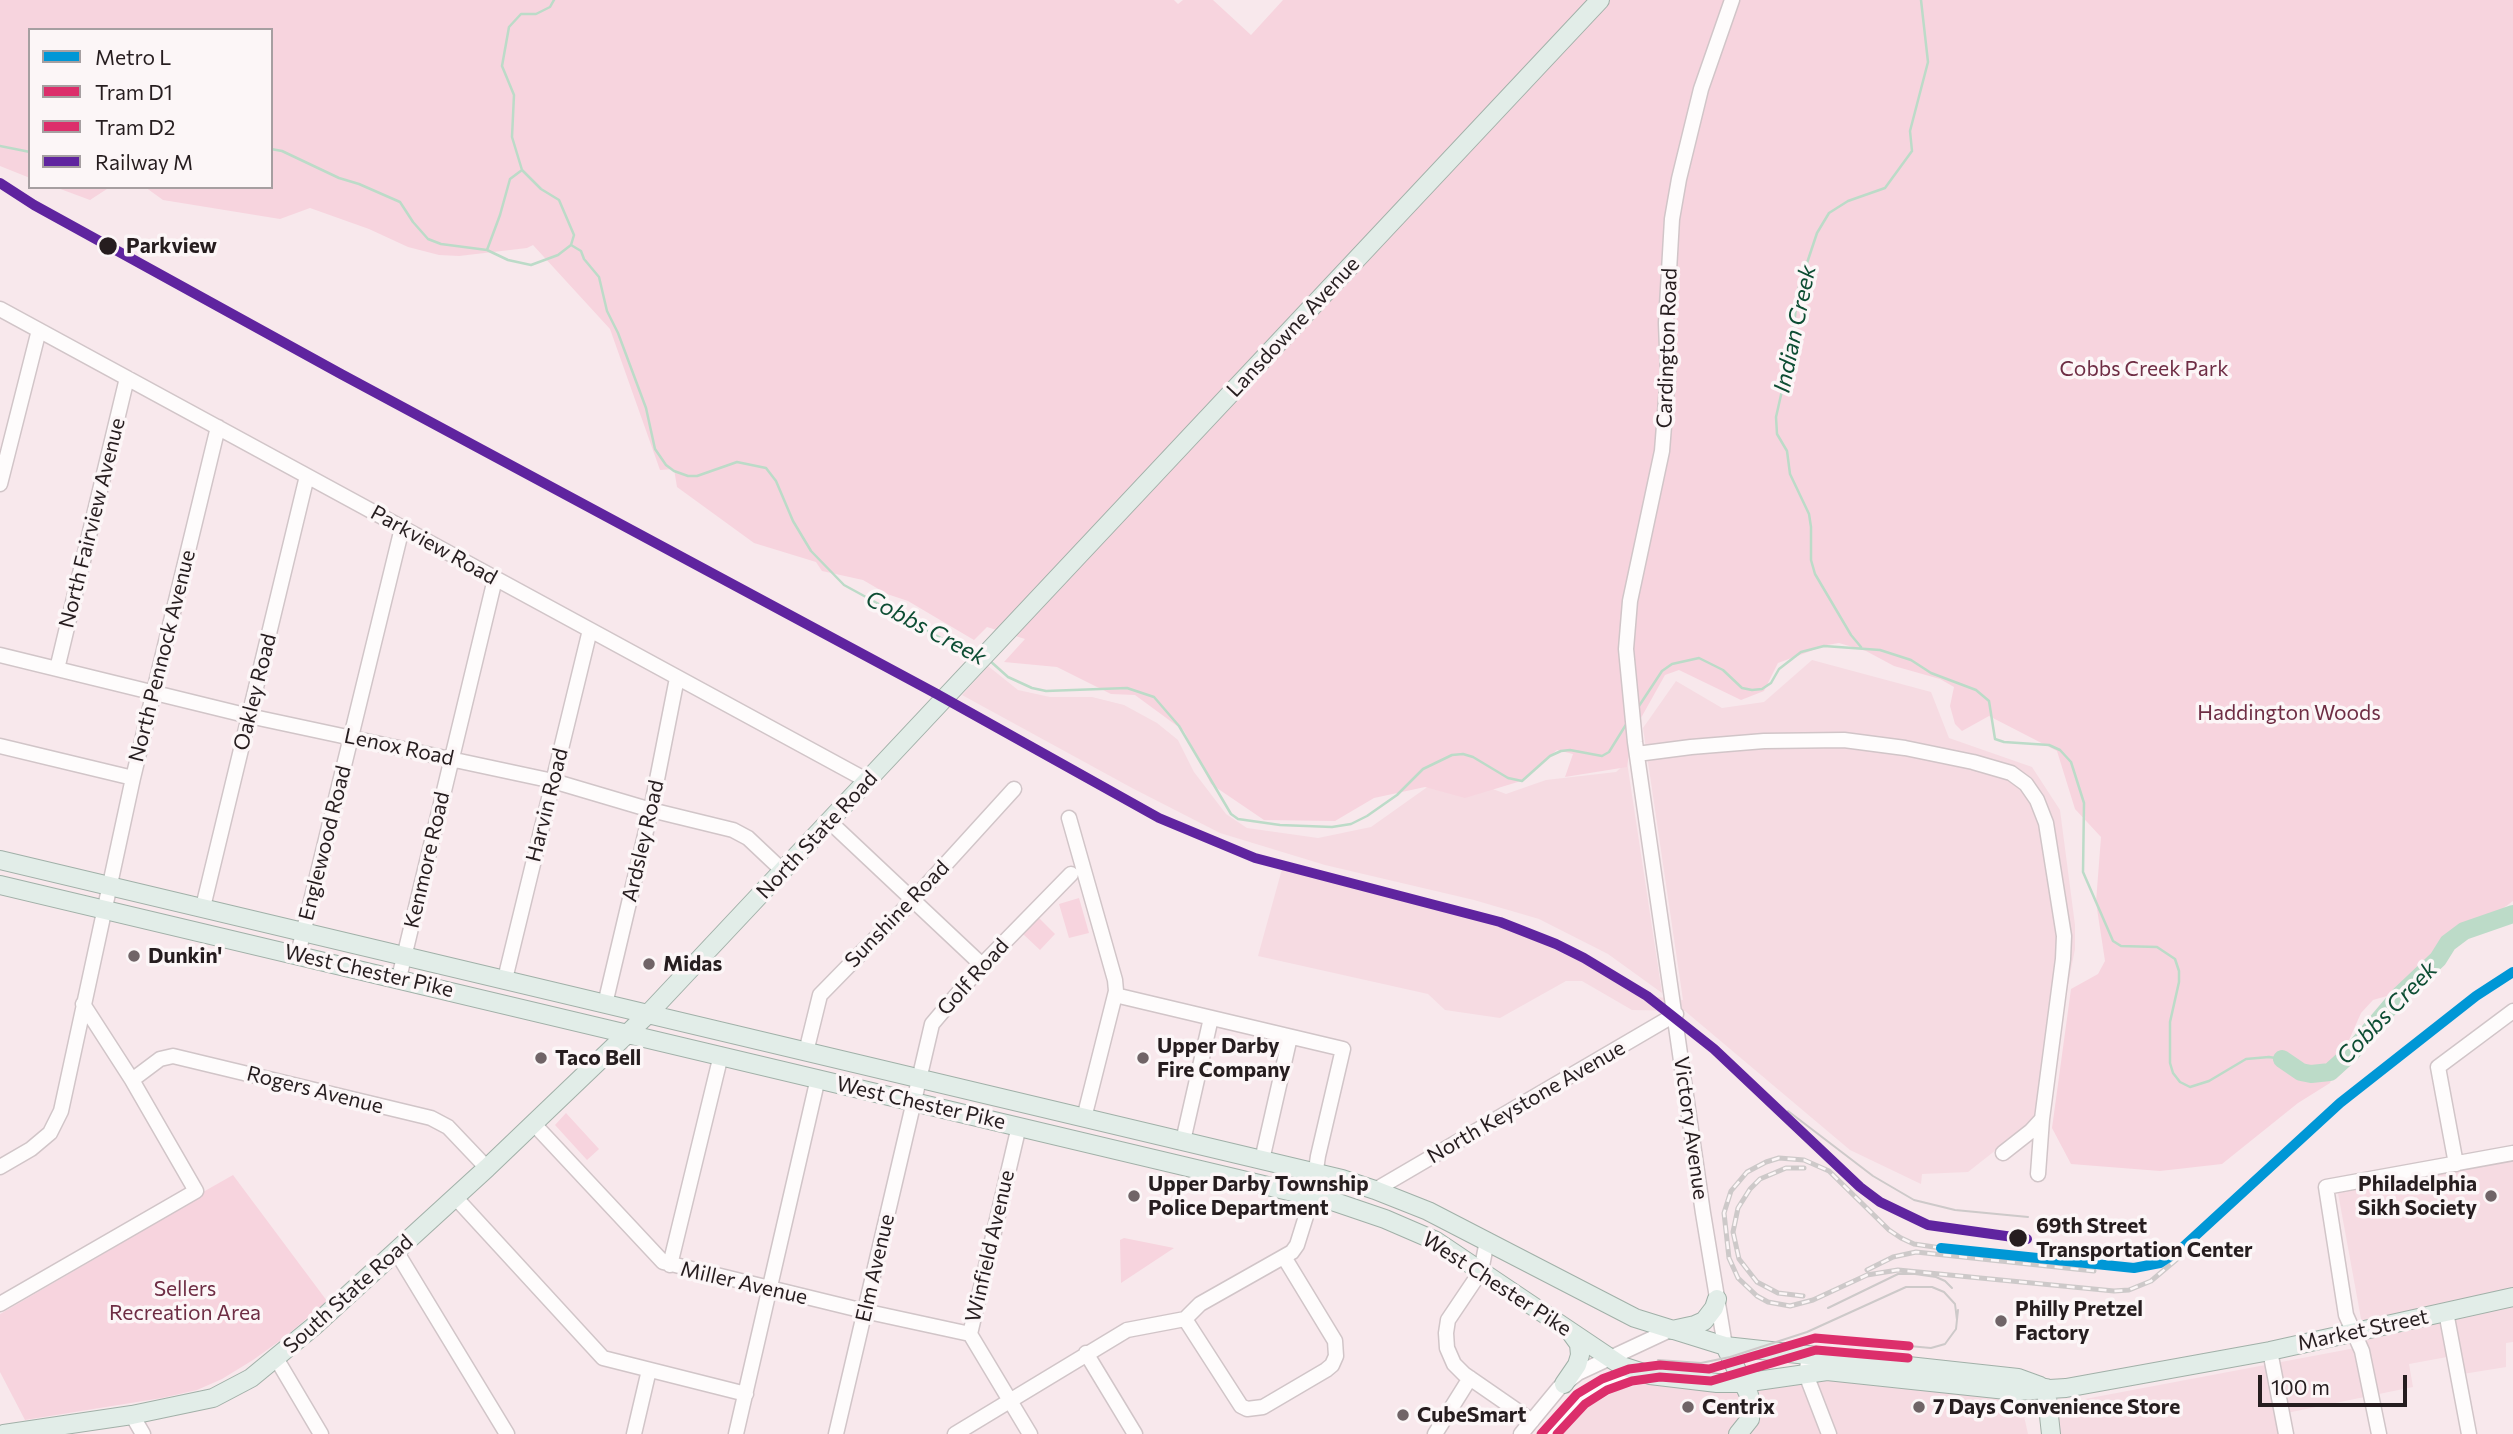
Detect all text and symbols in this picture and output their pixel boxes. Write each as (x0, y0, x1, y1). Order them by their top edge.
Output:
legend (28, 28, 273, 189)
text: Metro L (95, 44, 171, 69)
text: Tram D1 (95, 79, 173, 104)
text: Tram D2 (95, 114, 175, 139)
text: Railway M (95, 149, 193, 174)
place label: Parkview (126, 233, 217, 259)
marker: Parkview (97, 235, 119, 257)
street label: Lansdowne Avenue (1221, 252, 1365, 402)
water label: Indian Creek (1768, 263, 1822, 395)
street label: Cardington Road (1652, 267, 1682, 429)
park label: Cobbs Creek Park (2059, 356, 2229, 382)
street label: North Fairview Avenue (54, 415, 130, 631)
street label: Parkview Road (366, 500, 502, 590)
street label: North Pennock Avenue (123, 547, 201, 765)
water label: Cobbs Creek (861, 585, 991, 671)
street label: Oakley Road (228, 631, 282, 753)
park label: Haddington Woods (2197, 700, 2381, 726)
street label: Lenox Road (342, 723, 456, 771)
street label: Harvin Road (521, 745, 573, 865)
street label: Englewood Road (294, 763, 356, 923)
street label: North State Road (751, 766, 883, 904)
street label: Ardsley Road (617, 778, 669, 904)
street label: Kenmore Road (399, 789, 455, 931)
street label: Sunshine Road (840, 855, 954, 973)
street label: Golf Road (932, 933, 1014, 1021)
street label: West Chester Pike (282, 939, 456, 1003)
place label: Dunkin' (148, 943, 222, 969)
marker: Dunkin' (126, 948, 142, 964)
place label: Midas (663, 951, 722, 977)
marker: Midas (641, 956, 657, 972)
water label: Cobbs Creek (2331, 956, 2443, 1070)
place label: Upper Darby Fire Company (1157, 1033, 1291, 1083)
street label: North Keystone Avenue (1423, 1035, 1629, 1169)
place label: Taco Bell (555, 1045, 641, 1071)
marker: Taco Bell (533, 1050, 549, 1066)
marker: Upper Darby Fire Company (1135, 1050, 1151, 1066)
street label: Victory Avenue (1668, 1055, 1714, 1201)
street label: Rogers Avenue (244, 1061, 386, 1119)
street label: West Chester Pike (834, 1071, 1008, 1135)
street label: Winfield Avenue (960, 1168, 1020, 1324)
place label: Upper Darby Township Police Department (1148, 1171, 1369, 1221)
place label: Philadelphia Sikh Society (2358, 1171, 2477, 1221)
marker: Upper Darby Township Police Department (1126, 1188, 1142, 1204)
marker: Philadelphia Sikh Society (2483, 1188, 2499, 1204)
street label: Elm Avenue (850, 1212, 900, 1324)
place label: 69th Street Transportation Center (2036, 1213, 2253, 1263)
street label: West Chester Pike (1418, 1226, 1576, 1342)
marker: 69th Street Transportation Center (2007, 1227, 2029, 1249)
street label: South State Road (278, 1229, 418, 1359)
street label: Miller Avenue (678, 1256, 810, 1310)
park label: Sellers Recreation Area (109, 1276, 261, 1326)
place label: Philly Pretzel Factory (2015, 1296, 2143, 1346)
street label: Market Street (2295, 1304, 2431, 1356)
marker: Philly Pretzel Factory (1993, 1313, 2009, 1329)
scale bar (2261, 1360, 2410, 1404)
text: 100 m (2271, 1374, 2330, 1399)
place label: Centrix (1702, 1394, 1775, 1420)
place label: 7 Days Convenience Store (1933, 1394, 2180, 1420)
marker: Centrix (1680, 1399, 1696, 1415)
marker: 7 Days Convenience Store (1911, 1399, 1927, 1415)
place label: CubeSmart (1417, 1402, 1526, 1428)
marker: CubeSmart (1395, 1407, 1411, 1423)

